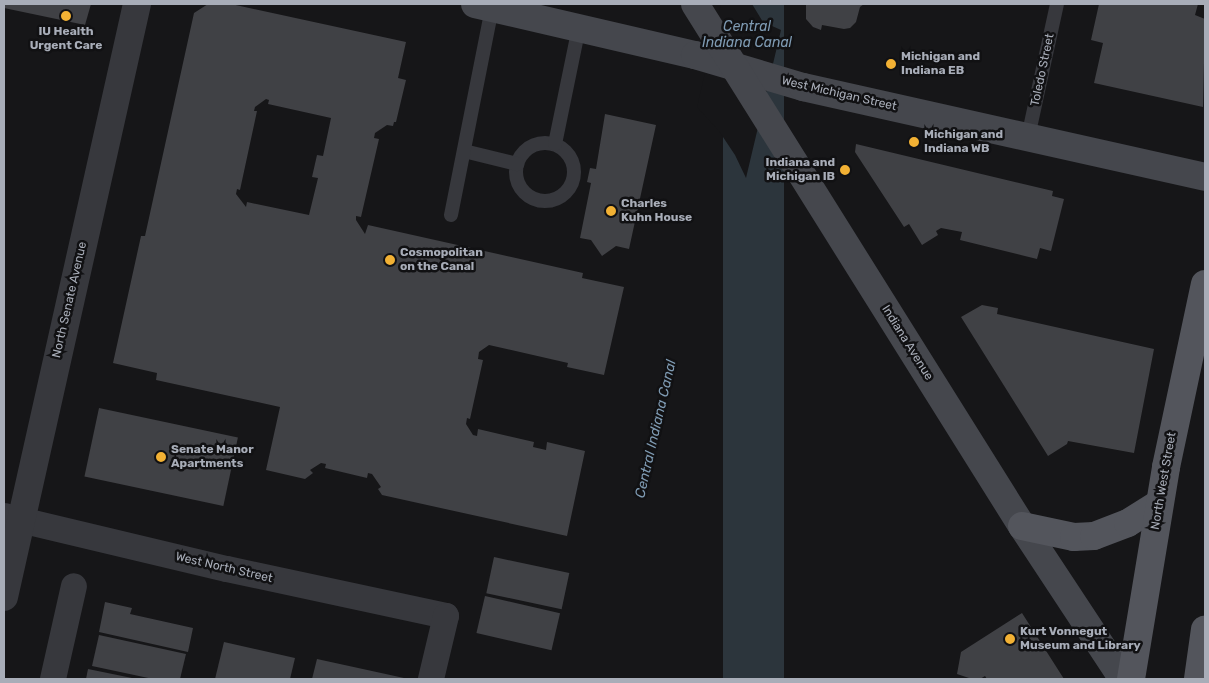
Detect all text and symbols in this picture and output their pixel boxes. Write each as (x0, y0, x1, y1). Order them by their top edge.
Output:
marker: IU Health Urgent Care (59, 9, 73, 23)
water label: Central Indiana Canal (702, 19, 792, 52)
place label: IU Health Urgent Care (30, 25, 102, 53)
street label: Toledo Street (1028, 32, 1058, 108)
place label: Michigan and Indiana EB (901, 50, 980, 78)
marker: Michigan and Indiana EB (885, 58, 897, 70)
street label: West Michigan Street (780, 74, 898, 114)
place label: Michigan and Indiana WB (924, 128, 1003, 156)
marker: Michigan and Indiana WB (908, 136, 920, 148)
place label: Indiana and Michigan IB (766, 156, 835, 184)
marker: Indiana and Michigan IB (839, 164, 851, 176)
place label: Charles Kuhn House (621, 197, 692, 225)
marker: Charles Kuhn House (605, 205, 617, 217)
street label: North Senate Avenue (50, 240, 90, 360)
place label: Cosmopolitan on the Canal (400, 246, 483, 274)
marker: Cosmopolitan on the Canal (384, 254, 396, 266)
street label: Indiana Avenue (878, 303, 936, 383)
water label: Central Indiana Canal (632, 358, 680, 500)
street label: North West Street (1148, 431, 1180, 531)
place label: Senate Manor Apartments (171, 443, 254, 471)
marker: Senate Manor Apartments (155, 451, 167, 463)
street label: West North Street (174, 550, 274, 586)
place label: Kurt Vonnegut Museum and Library (1020, 625, 1141, 653)
marker: Kurt Vonnegut Museum and Library (1004, 633, 1016, 645)

